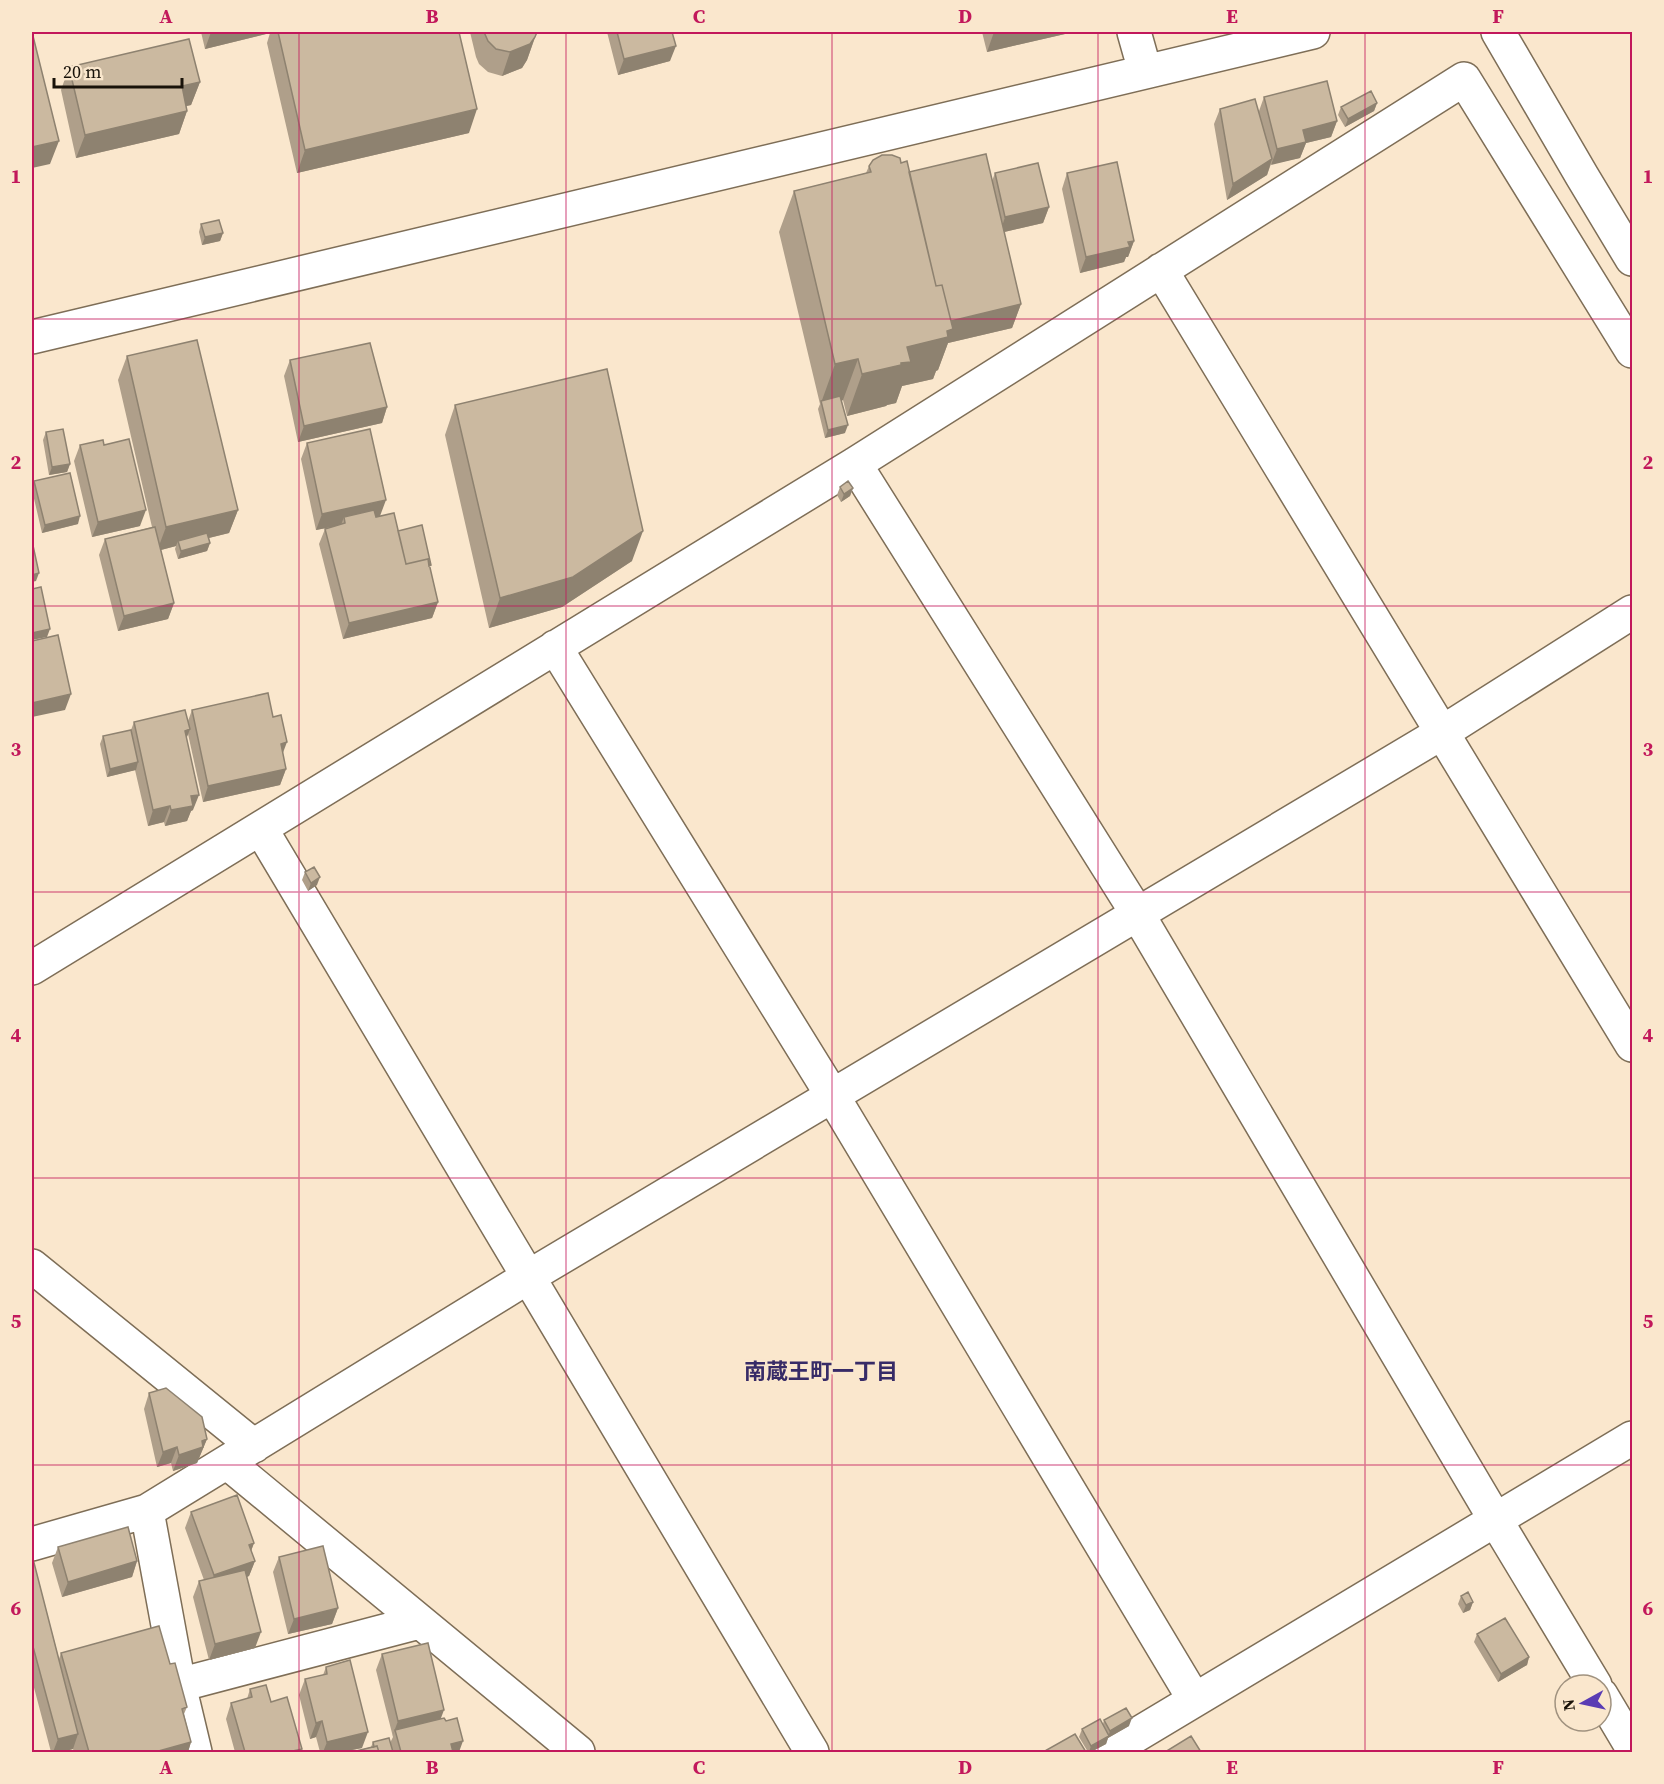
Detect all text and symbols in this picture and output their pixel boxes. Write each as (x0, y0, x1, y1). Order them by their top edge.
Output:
text: A (159, 2, 173, 30)
text: B (425, 2, 439, 30)
text: C (693, 2, 705, 30)
text: D (958, 2, 972, 30)
text: E (1226, 2, 1238, 30)
text: F (1492, 2, 1504, 30)
scale bar (54, 51, 182, 89)
text: 20 m (63, 59, 101, 84)
text: 1 (11, 162, 21, 190)
text: 1 (1643, 162, 1653, 190)
text: 2 (11, 448, 22, 476)
text: 2 (1643, 448, 1654, 476)
text: 3 (11, 735, 22, 763)
text: 3 (1643, 735, 1654, 763)
text: 4 (11, 1021, 22, 1049)
text: 4 (1643, 1021, 1654, 1049)
text: 5 (11, 1307, 22, 1335)
text: 5 (1643, 1307, 1654, 1335)
district label: 南蔵王町一丁目 (744, 1356, 898, 1386)
text: 6 (11, 1594, 22, 1622)
text: 6 (1643, 1594, 1654, 1622)
north arrow (1553, 1673, 1613, 1733)
text: N (1556, 1697, 1580, 1712)
text: A (159, 1753, 173, 1781)
text: B (425, 1753, 439, 1781)
text: C (693, 1753, 705, 1781)
text: D (958, 1753, 972, 1781)
text: E (1226, 1753, 1238, 1781)
text: F (1492, 1753, 1504, 1781)

